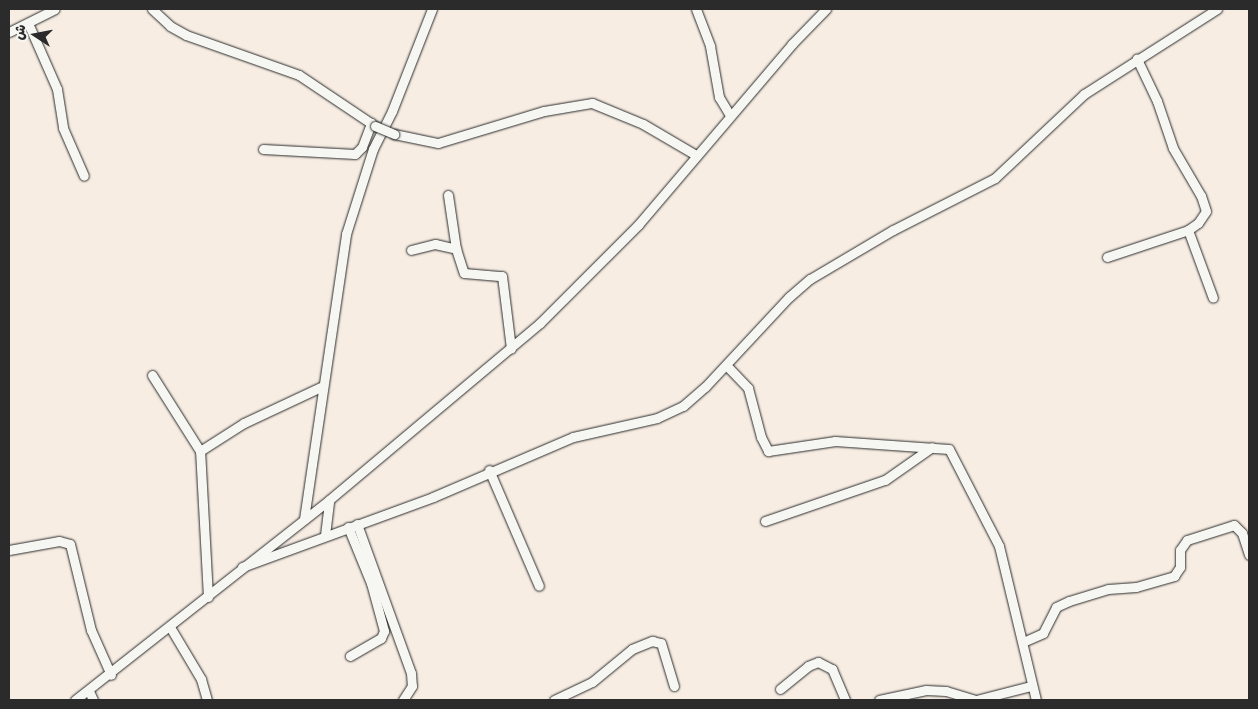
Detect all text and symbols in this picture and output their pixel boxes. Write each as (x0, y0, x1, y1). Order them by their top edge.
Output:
north arrow (10, 10, 60, 60)
text: ش (10, 23, 30, 41)

